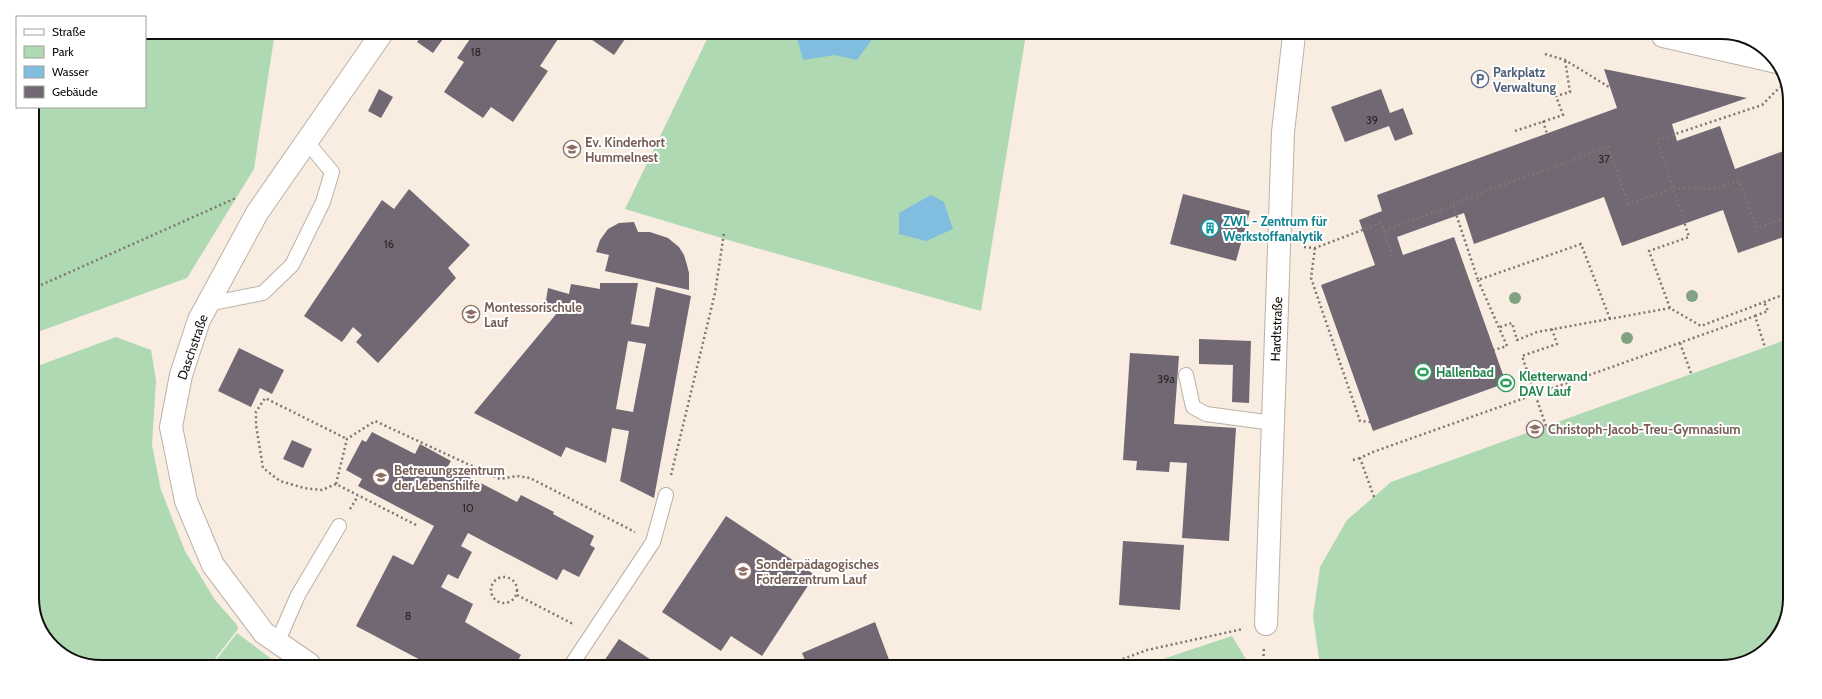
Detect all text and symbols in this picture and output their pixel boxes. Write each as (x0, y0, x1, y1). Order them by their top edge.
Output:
legend (16, 16, 146, 108)
text: Straße (52, 24, 85, 39)
text: Park (52, 44, 74, 59)
house number: 18 (471, 45, 481, 59)
text: Wasser (52, 64, 89, 79)
place label: Parkplatz Verwaltung (1493, 64, 1556, 95)
parking icon: Parkplatz Verwaltung (1470, 69, 1490, 89)
text: Gebäude (52, 84, 98, 99)
house number: 39 (1366, 113, 1378, 127)
place label: Ev. Kinderhort Hummelnest (585, 134, 665, 165)
school or university icon: Ev. Kinderhort Hummelnest (562, 139, 582, 159)
house number: 37 (1598, 152, 1610, 166)
place label: ZWL - Zentrum für Werkstoffanalytik (1223, 213, 1328, 244)
building icon: ZWL - Zentrum für Werkstoffanalytik (1200, 218, 1220, 238)
house number: 16 (384, 237, 394, 251)
street label: Hardtstraße (1267, 296, 1285, 362)
place label: Montessorischule Lauf (484, 299, 582, 330)
school or university icon: Montessorischule Lauf (461, 304, 481, 324)
street label: Daschstraße (173, 312, 211, 382)
sports icon: Hallenbad (1413, 362, 1433, 382)
place label: Hallenbad (1436, 364, 1494, 380)
place label: Kletterwand DAV Lauf (1519, 368, 1588, 399)
house number: 39a (1157, 372, 1175, 386)
sports icon: Kletterwand DAV Lauf (1496, 373, 1516, 393)
school or university icon: Christoph-Jacob-Treu-Gymnasium (1525, 419, 1545, 439)
place label: Christoph-Jacob-Treu-Gymnasium (1548, 421, 1741, 437)
place label: Betreuungszentrum der Lebenshilfe (394, 462, 505, 493)
school or university icon: Betreuungszentrum der Lebenshilfe (371, 467, 391, 487)
house number: 10 (462, 501, 474, 515)
place label: Sonderpädagogisches Förderzentrum Lauf (756, 556, 879, 587)
school or university icon: Sonderpädagogisches Förderzentrum Lauf (733, 561, 753, 581)
house number: 8 (405, 609, 411, 623)

